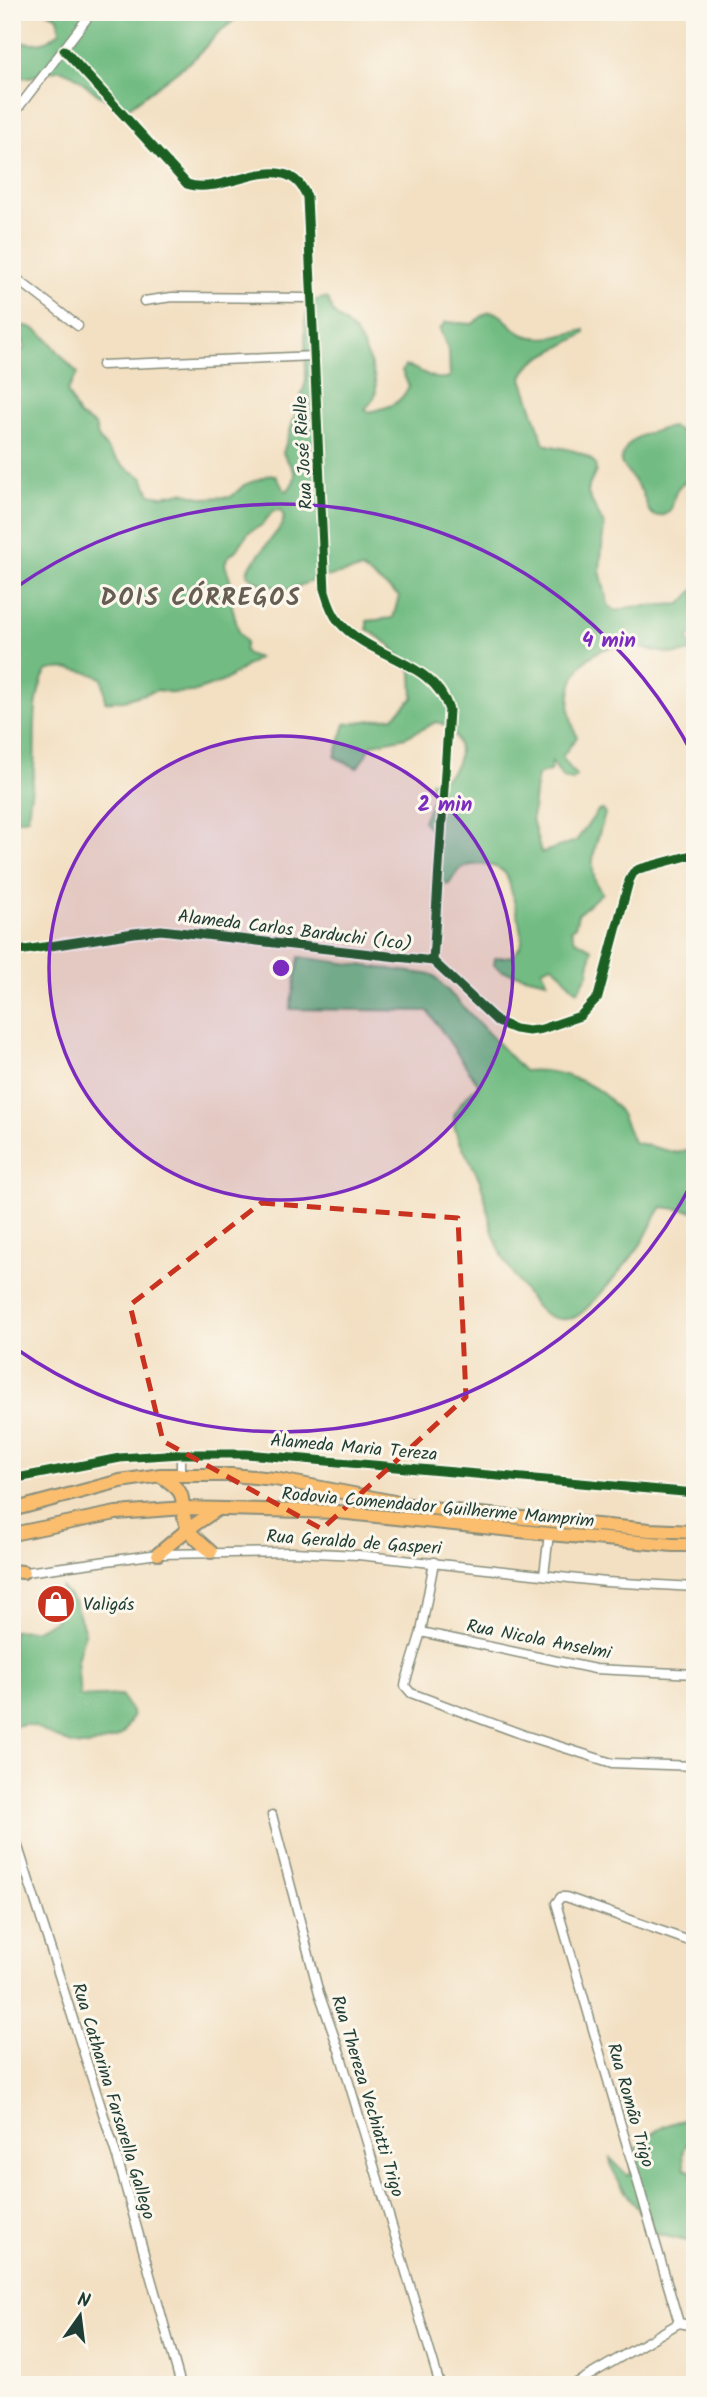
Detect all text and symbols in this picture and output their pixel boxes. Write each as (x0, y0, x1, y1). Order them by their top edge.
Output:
street label: Rua José Rielle (287, 395, 322, 511)
district label: DOIS CÓRREGOS (101, 579, 301, 618)
text: 4 min (582, 625, 636, 658)
text: 2 min (418, 789, 472, 822)
street label: Alameda Carlos Barduchi (Ico) (176, 903, 414, 960)
centre of rings (269, 956, 293, 980)
street label: Alameda Maria Tereza (269, 1427, 439, 1470)
street label: Rodovia Comendador Guilherme Mamprim (280, 1480, 595, 1537)
street label: Rua Geraldo de Gasperi (265, 1523, 443, 1564)
shop icon: Valigás (35, 1583, 77, 1625)
place label: Valigás (83, 1591, 135, 1620)
street label: Rua Nicola Anselmi (464, 1612, 614, 1669)
street label: Rua Catharina Farsarella Gallego (63, 1980, 162, 2223)
street label: Rua Thereza Vechiatti Trigo (322, 1992, 411, 2201)
street label: Rua Romão Trigo (598, 2040, 661, 2171)
north arrow (46, 2282, 116, 2352)
text: N (74, 2285, 93, 2317)

